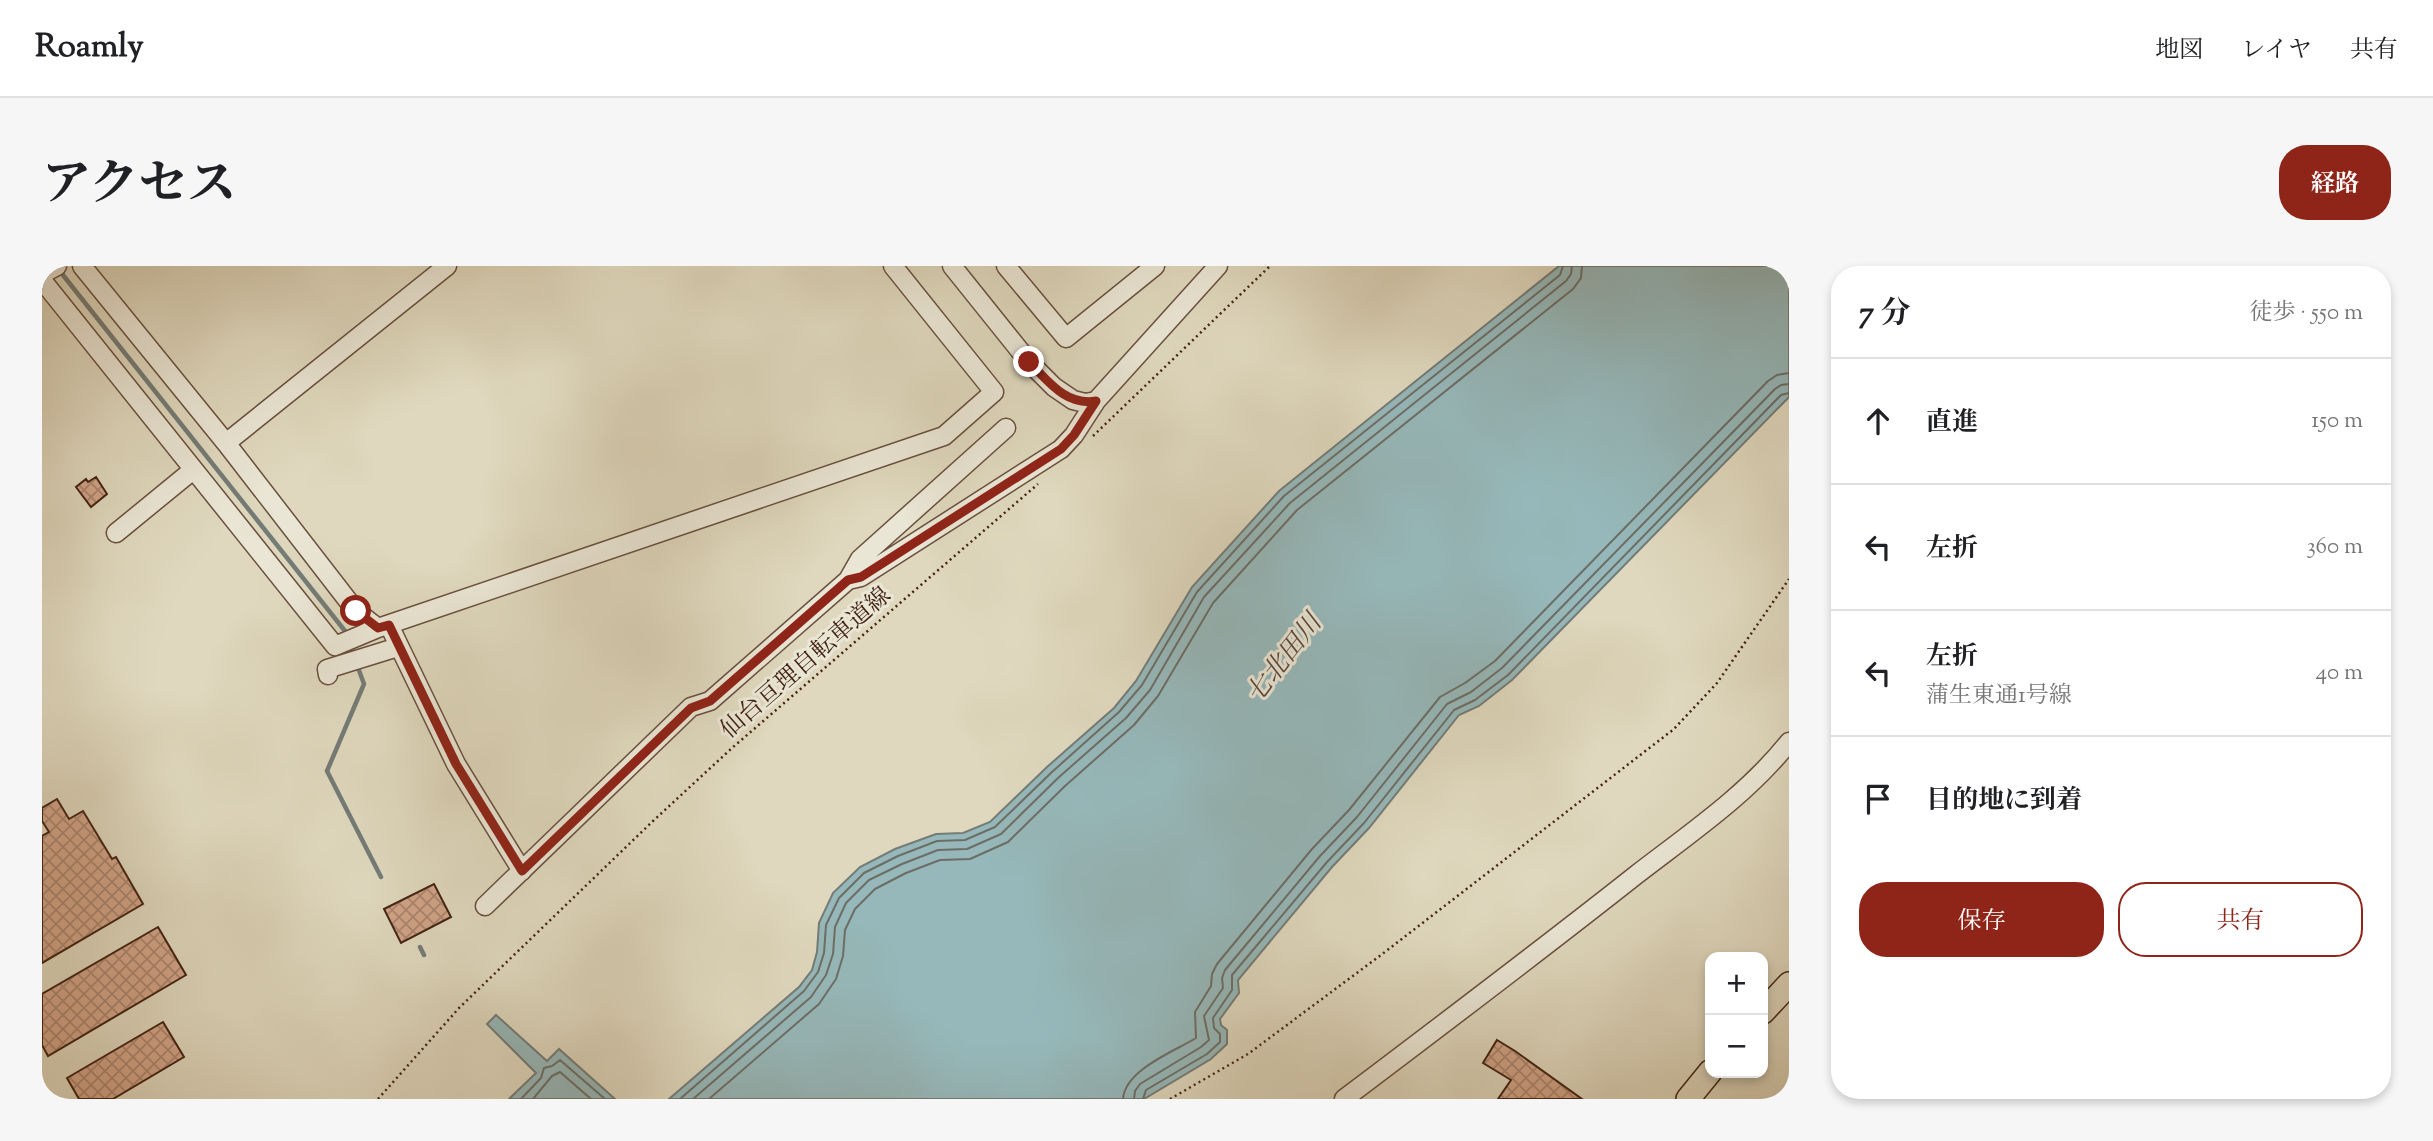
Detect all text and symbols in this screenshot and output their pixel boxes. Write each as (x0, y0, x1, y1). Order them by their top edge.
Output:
text: Roamly (35, 24, 144, 72)
text: 地図 (2155, 34, 2203, 68)
text: レイヤ (2241, 34, 2312, 68)
text: 共有 (2350, 34, 2398, 68)
button: 経路 (2279, 145, 2391, 220)
text: アクセス (42, 152, 237, 222)
text: 7 分 (1859, 293, 1910, 336)
text: 徒歩 · 550 m (2249, 297, 2363, 330)
route end (1013, 346, 1044, 377)
icon: ahead (1859, 402, 1897, 440)
text: 直進 (1926, 405, 1978, 442)
text: 150 m (2311, 405, 2363, 438)
icon: left (1859, 528, 1897, 566)
text: 左折 (1926, 531, 1978, 568)
text: 360 m (2306, 531, 2363, 564)
street label: 仙台亘理自転車道線 (714, 580, 899, 747)
route start (340, 595, 371, 626)
water label: 七北田川 (1238, 605, 1333, 712)
text: 左折 (1926, 639, 1978, 676)
icon: left (1859, 654, 1897, 692)
text: 40 m (2316, 657, 2363, 690)
text: 蒲生東通1号線 (1926, 680, 2072, 713)
icon: arrive (1859, 780, 1897, 818)
text: 目的地に到着 (1926, 783, 2082, 820)
button: 保存 (1859, 882, 2104, 957)
button: 共有 (2118, 882, 2363, 957)
map controls (1705, 952, 1768, 1078)
button: + (1705, 952, 1768, 1015)
button: − (1705, 1015, 1768, 1078)

